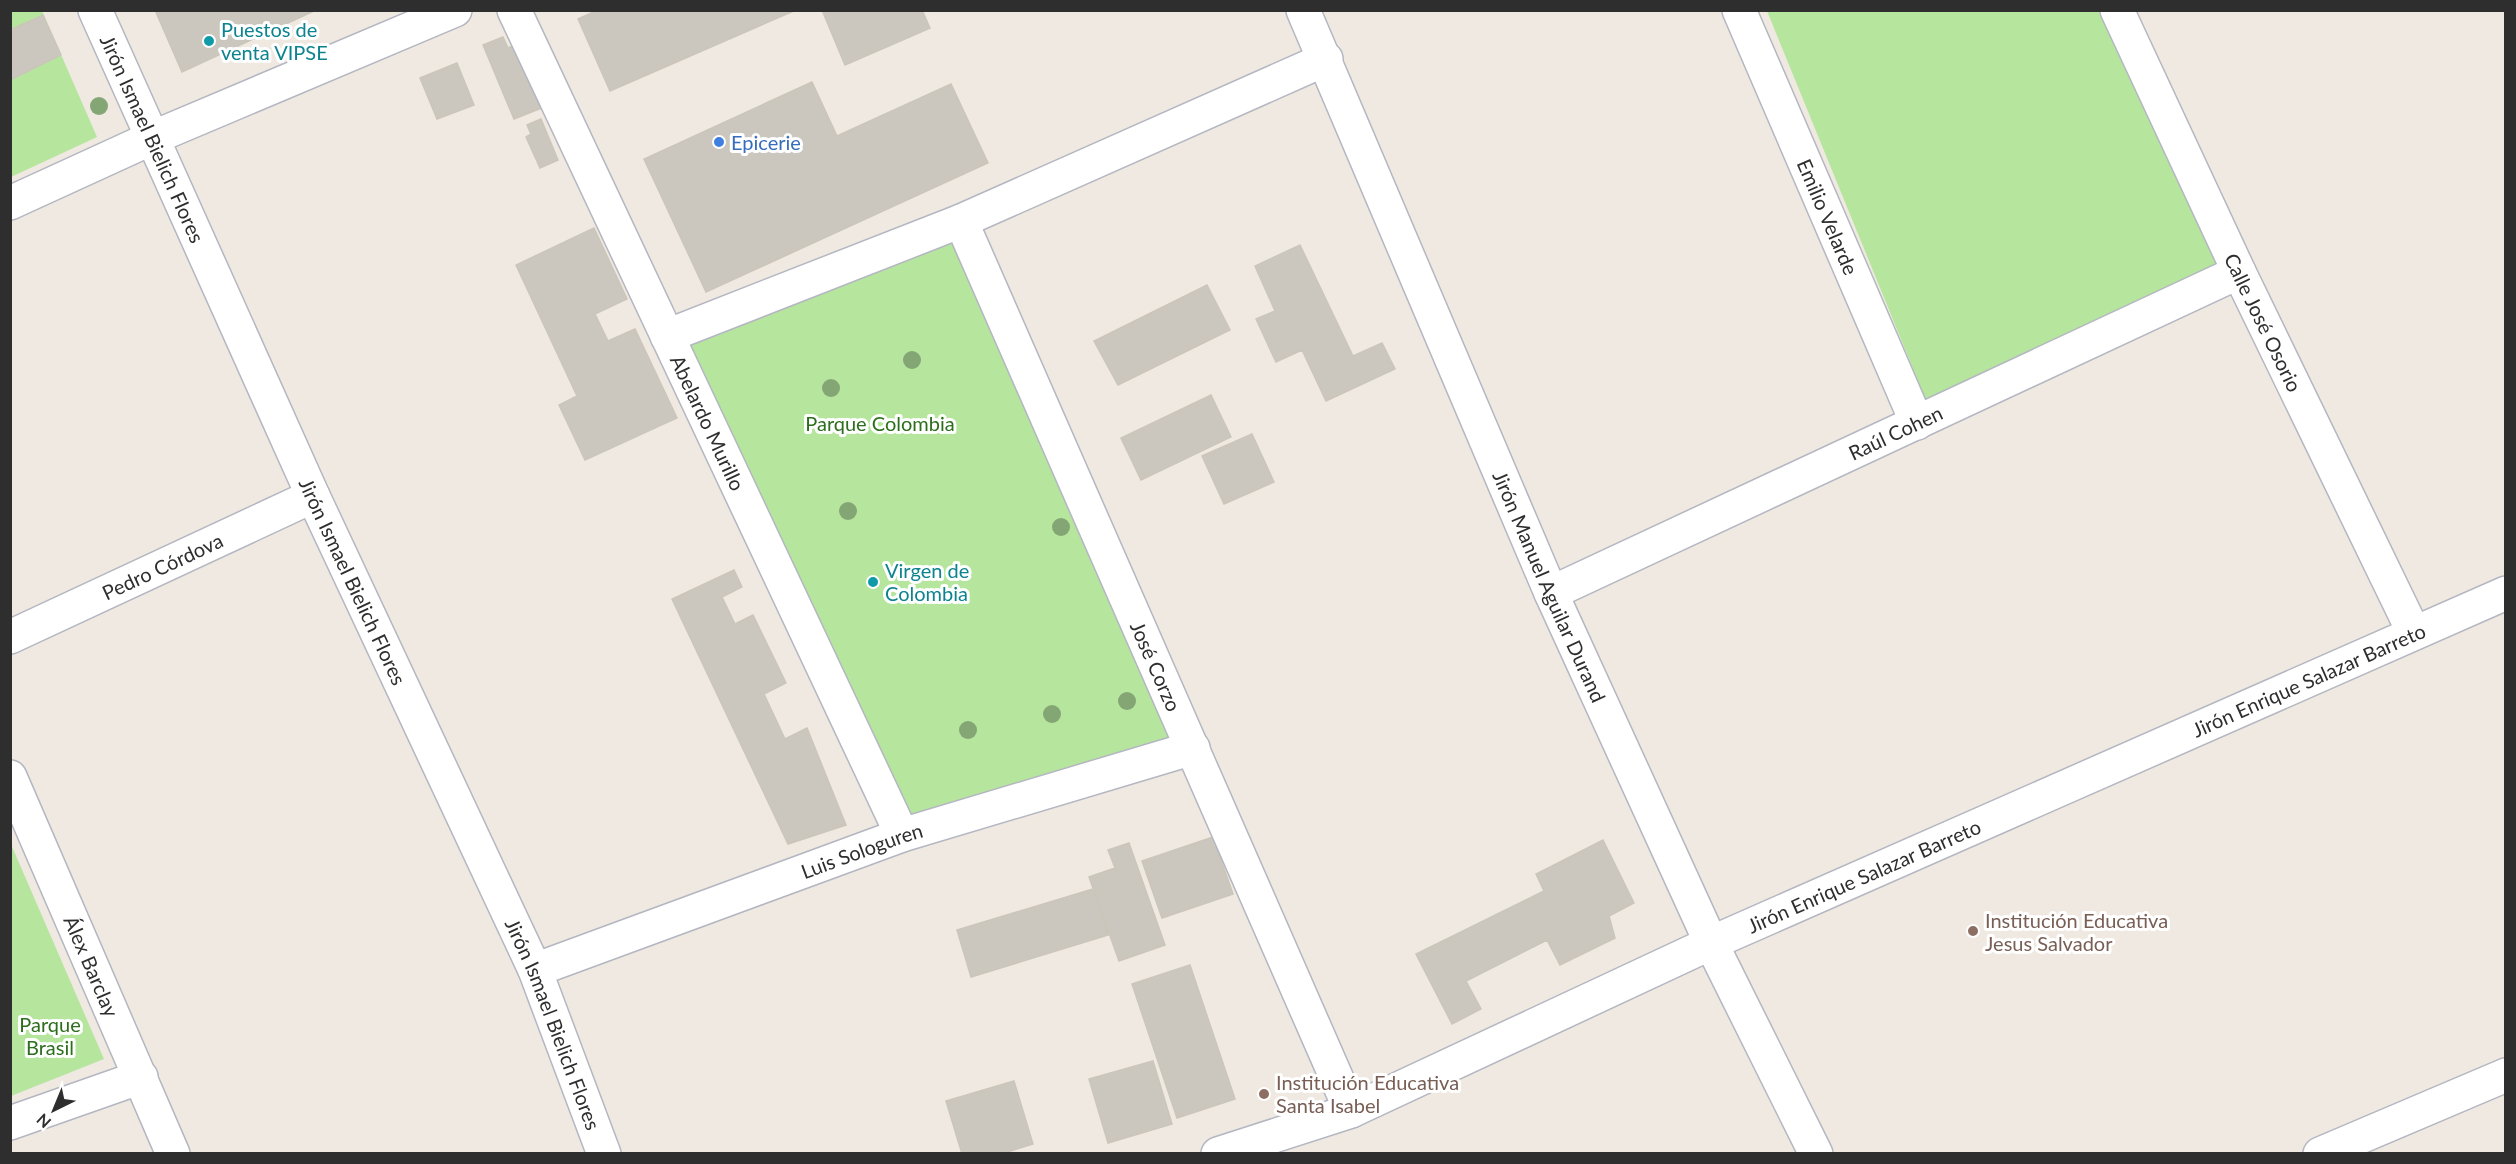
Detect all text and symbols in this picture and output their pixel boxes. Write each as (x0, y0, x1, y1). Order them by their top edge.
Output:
place label: Puestos de venta VIPSE (221, 17, 328, 64)
street label: Jirón Ismael Bielich Flores (96, 31, 210, 246)
marker: Puestos de venta VIPSE (202, 34, 216, 48)
place label: Epicerie (731, 130, 801, 154)
marker: Epicerie (712, 135, 726, 149)
street label: Emilio Velarde (1793, 155, 1864, 278)
street label: Calle José Osorio (2220, 249, 2307, 396)
street label: Abelardo Murillo (666, 351, 750, 494)
street label: Raúl Cohen (1845, 400, 1946, 465)
park label: Parque Colombia (805, 411, 955, 435)
street label: Jirón Manuel Aguilar Durand (1488, 467, 1611, 706)
street label: Jirón Ismael Bielich Flores (295, 474, 412, 689)
street label: Pedro Córdova (98, 528, 226, 604)
place label: Virgen de Colombia (885, 558, 969, 605)
marker: Virgen de Colombia (866, 575, 880, 589)
street label: José Corzo (1126, 617, 1186, 715)
street label: Jirón Enrique Salazar Barreto (2188, 618, 2429, 742)
street label: Jirón Enrique Salazar Barreto (1743, 814, 1984, 938)
street label: Luis Sologuren (797, 818, 925, 883)
place label: Institución Educativa Jesus Salvador (1985, 908, 2168, 955)
street label: Álex Barclay (59, 912, 124, 1021)
street label: Jirón Ismael Bielich Flores (501, 914, 606, 1133)
marker: Institución Educativa Jesus Salvador (1966, 924, 1980, 938)
park label: Parque Brasil (19, 1012, 81, 1059)
place label: Institución Educativa Santa Isabel (1276, 1070, 1459, 1117)
north arrow (24, 1080, 84, 1140)
marker: Institución Educativa Santa Isabel (1257, 1087, 1271, 1101)
text: N (32, 1110, 54, 1132)

